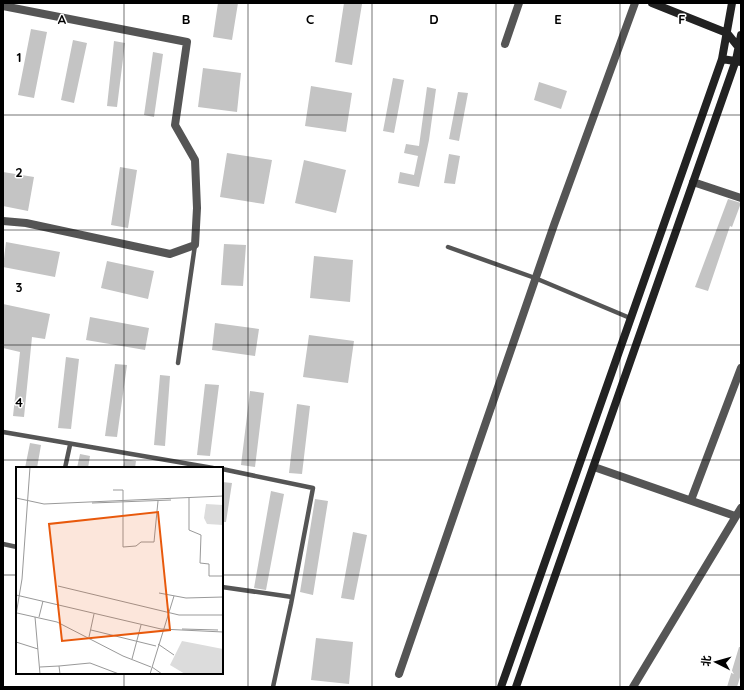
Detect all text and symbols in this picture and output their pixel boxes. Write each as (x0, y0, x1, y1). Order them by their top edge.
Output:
text: A (58, 11, 67, 27)
text: B (182, 11, 190, 27)
text: C (306, 11, 314, 27)
text: D (429, 11, 439, 27)
text: E (554, 11, 562, 27)
text: F (678, 11, 686, 27)
text: 1 (16, 49, 22, 65)
text: 2 (15, 164, 23, 180)
text: 3 (16, 279, 23, 295)
text: 4 (15, 394, 23, 410)
inset map (16, 467, 223, 674)
north arrow (696, 642, 736, 682)
text: 北 (699, 655, 714, 667)

